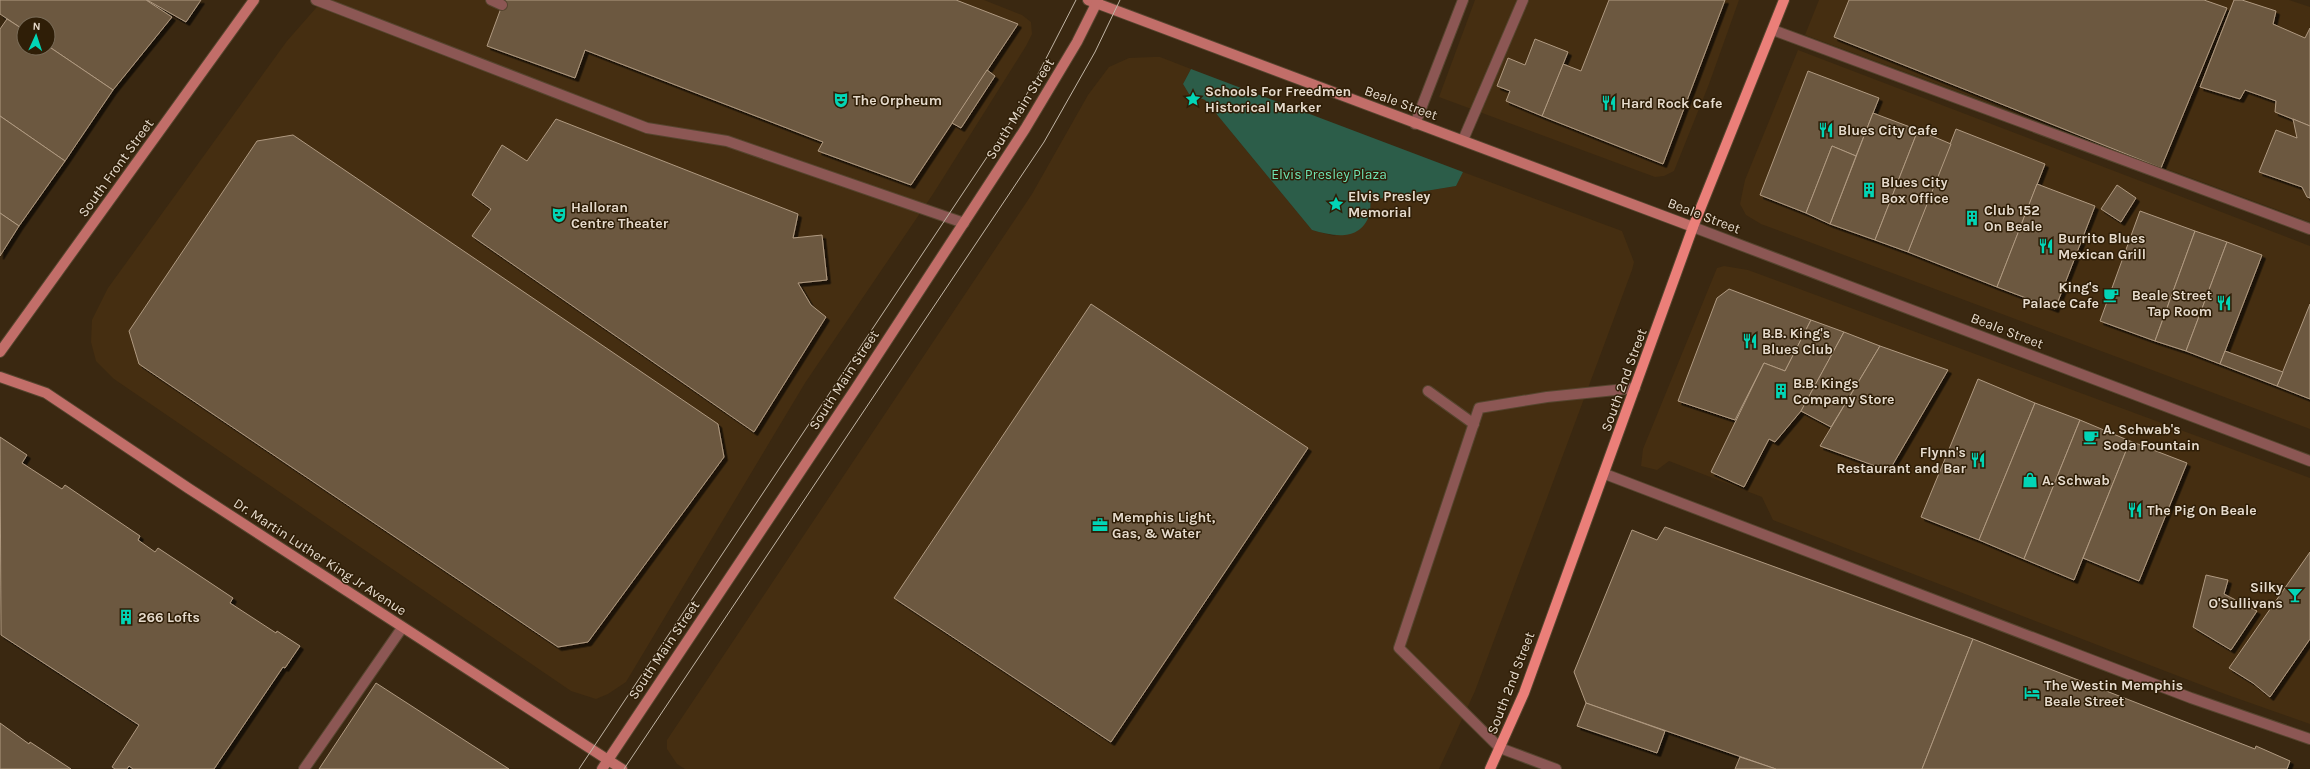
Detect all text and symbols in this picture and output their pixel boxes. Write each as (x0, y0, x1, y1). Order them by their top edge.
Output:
north arrow (16, 16, 56, 56)
text: N (32, 20, 41, 33)
street label: South Main Street (982, 55, 1058, 163)
street label: Beale Street (1362, 82, 1440, 124)
place label: Schools For Freedmen Historical Marker (1205, 83, 1351, 116)
place icon: Schools For Freedmen Historical Marker (1184, 90, 1202, 108)
theatre icon: The Orpheum (832, 91, 850, 109)
place label: The Orpheum (853, 92, 942, 109)
restaurant icon: Hard Rock Cafe (1600, 94, 1618, 112)
place label: Hard Rock Cafe (1621, 95, 1723, 112)
street label: South Front Street (75, 116, 157, 220)
restaurant icon: Blues City Cafe (1817, 121, 1835, 139)
place label: Blues City Cafe (1838, 122, 1938, 139)
park label: Elvis Presley Plaza (1271, 166, 1387, 183)
place label: Blues City Box Office (1881, 174, 1949, 207)
building icon: Blues City Box Office (1860, 181, 1878, 199)
place label: Elvis Presley Memorial (1348, 188, 1430, 221)
street label: Beale Street (1665, 194, 1743, 238)
place icon: Elvis Presley Memorial (1327, 195, 1345, 213)
place label: Halloran Centre Theater (571, 199, 669, 232)
place label: Club 152 On Beale (1984, 202, 2042, 235)
theatre icon: Halloran Centre Theater (550, 206, 568, 224)
building icon: Club 152 On Beale (1963, 209, 1981, 227)
place label: Burrito Blues Mexican Grill (2058, 230, 2146, 263)
restaurant icon: Burrito Blues Mexican Grill (2037, 237, 2055, 255)
place label: King's Palace Cafe (2022, 279, 2099, 312)
cafe icon: King's Palace Cafe (2102, 286, 2120, 304)
place label: Beale Street Tap Room (2132, 287, 2212, 320)
restaurant icon: Beale Street Tap Room (2215, 294, 2233, 312)
street label: Beale Street (1968, 309, 2046, 353)
place label: B.B. King's Blues Club (1762, 325, 1833, 358)
street label: South 2nd Street (1598, 326, 1650, 434)
street label: South Main Street (805, 327, 883, 433)
restaurant icon: B.B. King's Blues Club (1741, 332, 1759, 350)
place label: B.B. Kings Company Store (1793, 375, 1894, 408)
building icon: B.B. Kings Company Store (1772, 382, 1790, 400)
place label: A. Schwab's Soda Fountain (2103, 421, 2200, 454)
cafe icon: A. Schwab's Soda Fountain (2082, 428, 2100, 446)
place label: Flynn's Restaurant and Bar (1836, 444, 1966, 477)
restaurant icon: Flynn's Restaurant and Bar (1969, 451, 1987, 469)
shop icon: A. Schwab (2021, 471, 2039, 489)
place label: A. Schwab (2042, 472, 2110, 489)
street label: Dr. Martin Luther King Jr Avenue (230, 495, 410, 619)
restaurant icon: The Pig On Beale (2126, 501, 2144, 519)
place label: The Pig On Beale (2147, 502, 2257, 519)
place label: Memphis Light, Gas, & Water (1112, 509, 1216, 542)
office icon: Memphis Light, Gas, & Water (1091, 516, 1109, 534)
place label: Silky O'Sullivans (2209, 579, 2283, 612)
bar icon: Silky O'Sullivans (2286, 586, 2304, 604)
street label: South Main Street (625, 597, 703, 703)
building icon: 266 Lofts (117, 608, 135, 626)
place label: 266 Lofts (138, 609, 200, 626)
street label: South 2nd Street (1484, 629, 1538, 737)
place label: The Westin Memphis Beale Street (2044, 677, 2183, 710)
hotel icon: The Westin Memphis Beale Street (2023, 684, 2041, 702)

